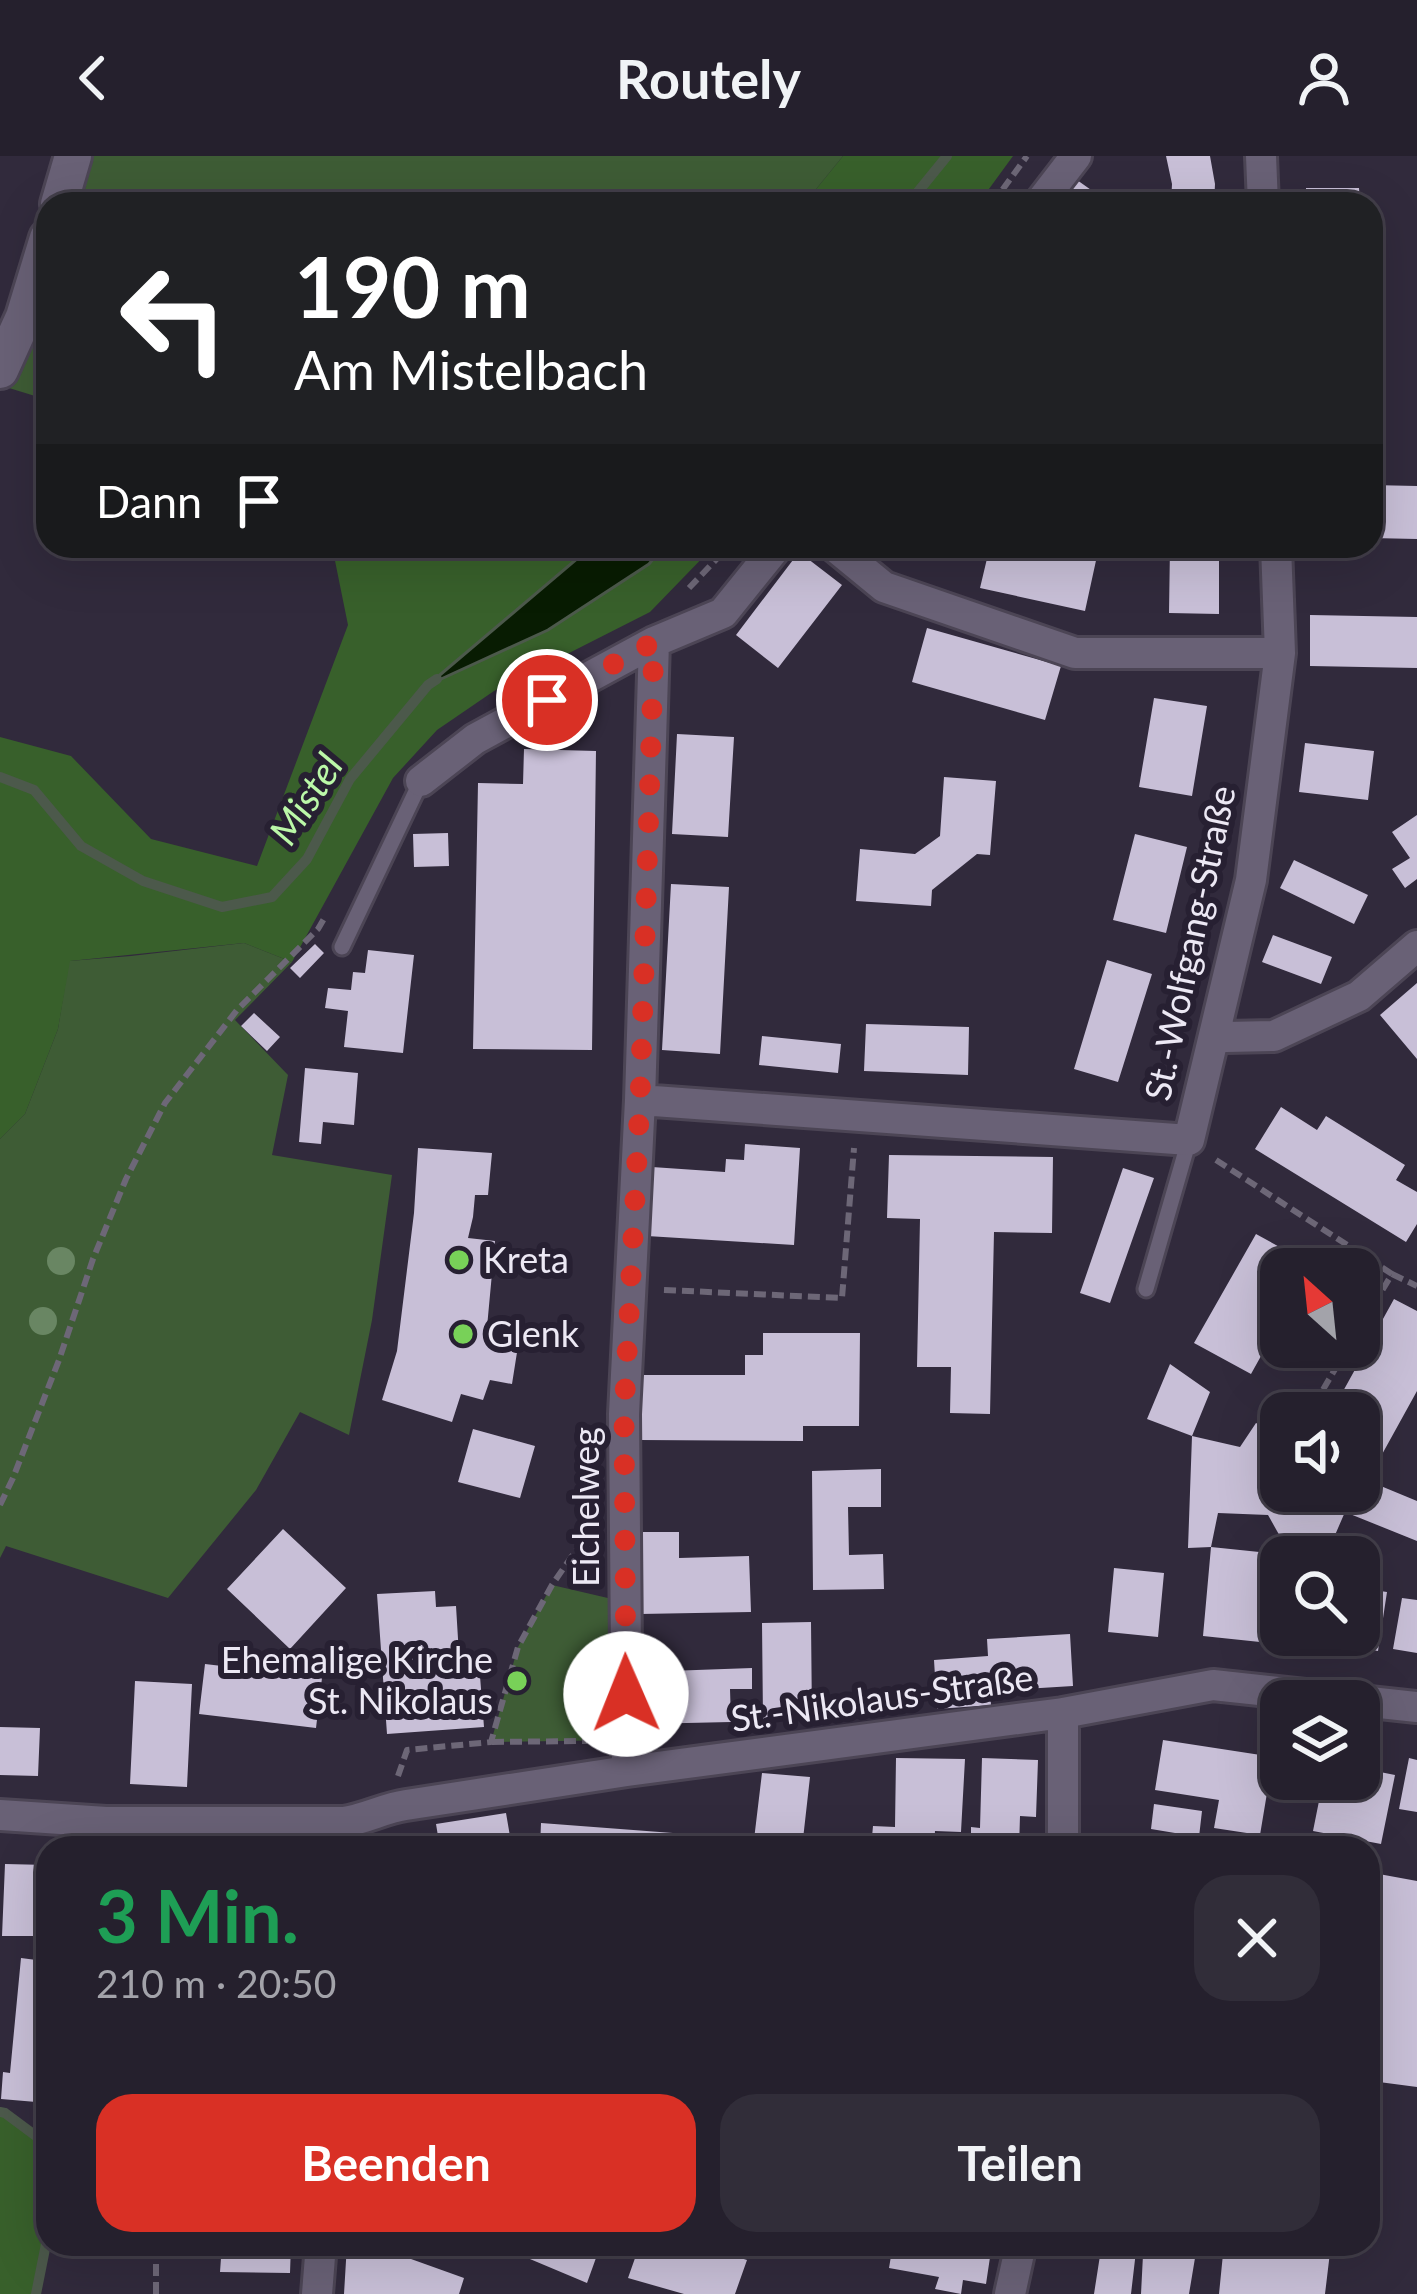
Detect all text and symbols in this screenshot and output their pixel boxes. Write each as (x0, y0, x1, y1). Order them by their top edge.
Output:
icon: back (60, 45, 126, 111)
icon: person (1291, 45, 1357, 111)
text: Routely (616, 46, 801, 111)
text: 190 m (294, 235, 531, 336)
icon: left (96, 240, 252, 396)
text: Am Mistelbach (294, 337, 648, 402)
icon: arrive (226, 468, 292, 534)
text: Dann (96, 474, 202, 528)
pin (496, 649, 598, 751)
icon: arrive (514, 667, 580, 733)
water label: Mistel (259, 744, 351, 852)
street label: St.-Wolfgang-Straße (1134, 781, 1244, 1104)
place label: Kreta (483, 1237, 569, 1281)
marker: Kreta (446, 1247, 472, 1273)
north arrow (1260, 1248, 1380, 1368)
map controls (1260, 1248, 1380, 1800)
place label: Glenk (487, 1311, 580, 1355)
marker: Glenk (450, 1321, 476, 1347)
button: sound (1260, 1392, 1380, 1512)
street label: Eichelweg (563, 1427, 607, 1587)
button: search (1260, 1536, 1380, 1656)
position arrow (563, 1631, 689, 1757)
place label: Ehemalige Kirche St. Nikolaus (221, 1637, 493, 1722)
street label: St.-Nikolaus-Straße (728, 1654, 1036, 1740)
marker: Ehemalige Kirche St. Nikolaus (504, 1668, 530, 1694)
button: layers (1260, 1680, 1380, 1800)
text: 3 Min. (96, 1872, 299, 1958)
button: close (1194, 1875, 1320, 2001)
text: 210 m · 20:50 (96, 1960, 336, 2006)
button: Beenden (96, 2094, 696, 2232)
button: Teilen (720, 2094, 1320, 2232)

